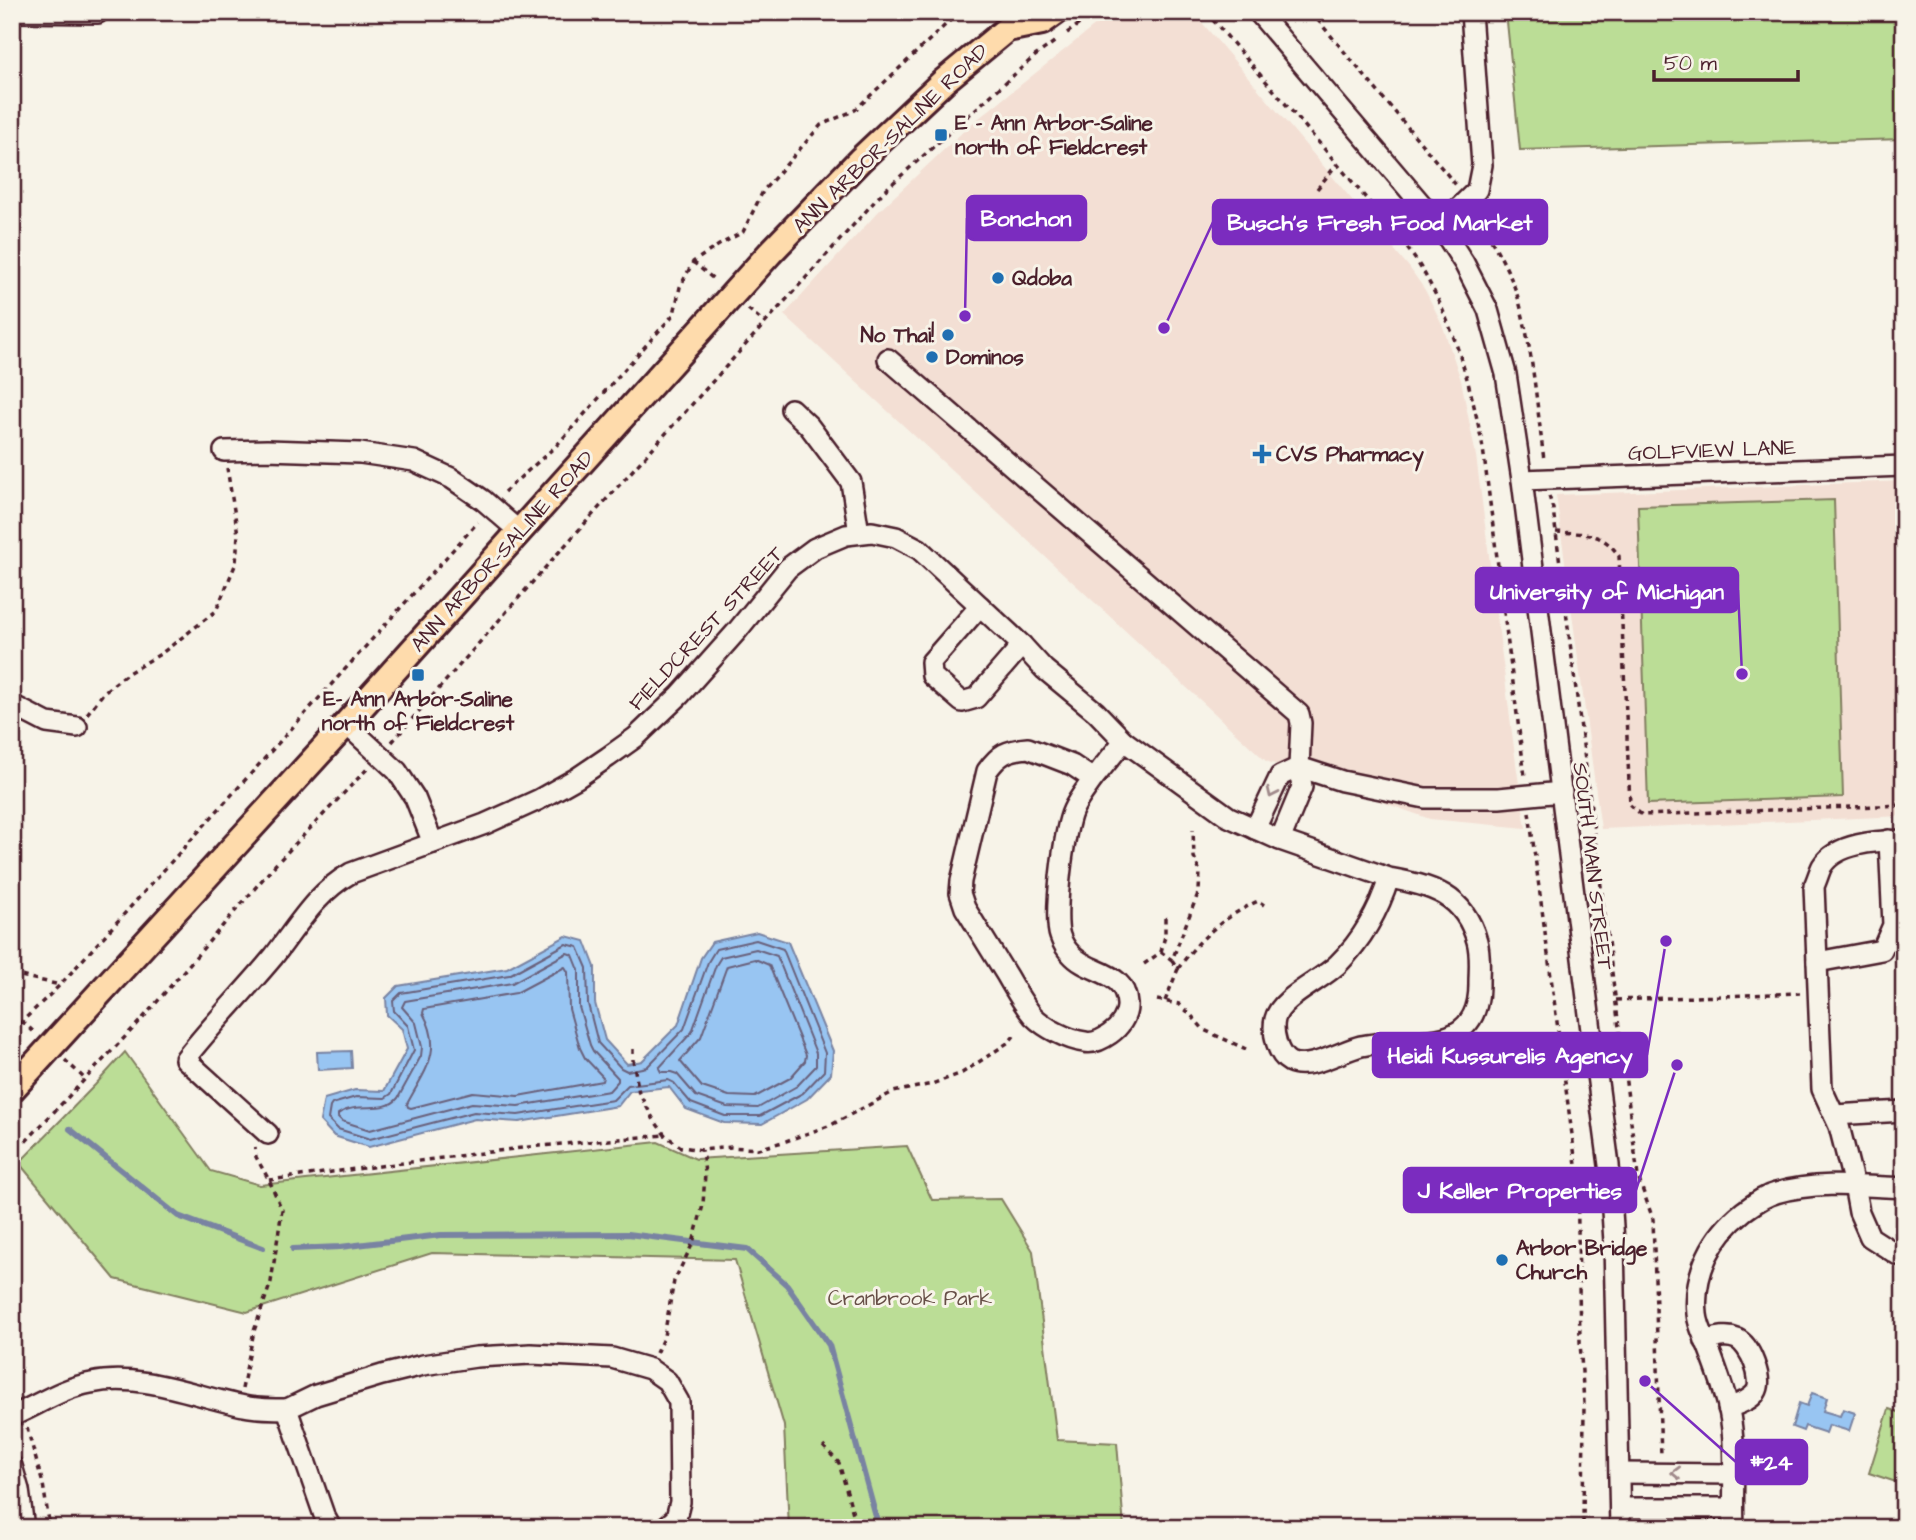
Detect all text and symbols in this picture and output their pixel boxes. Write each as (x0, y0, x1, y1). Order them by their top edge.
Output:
street label: ANN ARBOR-SALINE ROAD (786, 37, 995, 240)
scale bar (1654, 38, 1797, 82)
text: 50 m (1664, 49, 1718, 78)
place label: E - Ann Arbor-Saline north of Fieldcrest (955, 109, 1154, 162)
marker: E - Ann Arbor-Saline north of Fieldcrest (933, 127, 949, 143)
callout: Bonchon (967, 196, 1086, 240)
callout: Busch's Fresh Food Market (1213, 200, 1547, 244)
text: Bonchon (980, 203, 1072, 235)
text: Busch's Fresh Food Market (1227, 207, 1533, 239)
place label: Qdoba (1012, 264, 1072, 293)
marker: Qdoba (990, 270, 1006, 286)
place label: No Thai! (860, 321, 934, 350)
marker: No Thai! (940, 327, 956, 343)
place label: Dominos (946, 343, 1024, 372)
marker: Dominos (924, 349, 940, 365)
street label: GOLFVIEW LANE (1627, 433, 1797, 468)
place label: CVS Pharmacy (1276, 440, 1424, 472)
street label: ANN ARBOR-SALINE ROAD (404, 444, 601, 658)
marker: CVS Pharmacy (1254, 446, 1270, 462)
street label: FIELDCREST STREET (622, 539, 791, 717)
callout: University of Michigan (1476, 568, 1738, 612)
text: University of Michigan (1490, 576, 1724, 610)
marker: E- Ann Arbor-Saline north of Fieldcrest (410, 667, 426, 683)
place label: E- Ann Arbor-Saline north of Fieldcrest (322, 685, 515, 738)
street label: SOUTH MAIN STREET (1565, 761, 1620, 972)
one-way arrow (1266, 786, 1280, 798)
callout: Heidi Kussurelis Agency (1373, 1033, 1647, 1077)
text: Heidi Kussurelis Agency (1387, 1040, 1633, 1074)
callout: J Keller Properties (1404, 1168, 1636, 1212)
text: J Keller Properties (1417, 1175, 1623, 1207)
place label: Arbor Bridge Church (1516, 1234, 1648, 1287)
marker: Arbor Bridge Church (1494, 1252, 1510, 1268)
park label: Cranbrook Park (828, 1284, 992, 1313)
callout: #24 (1736, 1440, 1807, 1484)
text: #24 (1749, 1447, 1793, 1479)
one-way arrow (1670, 1465, 1681, 1481)

